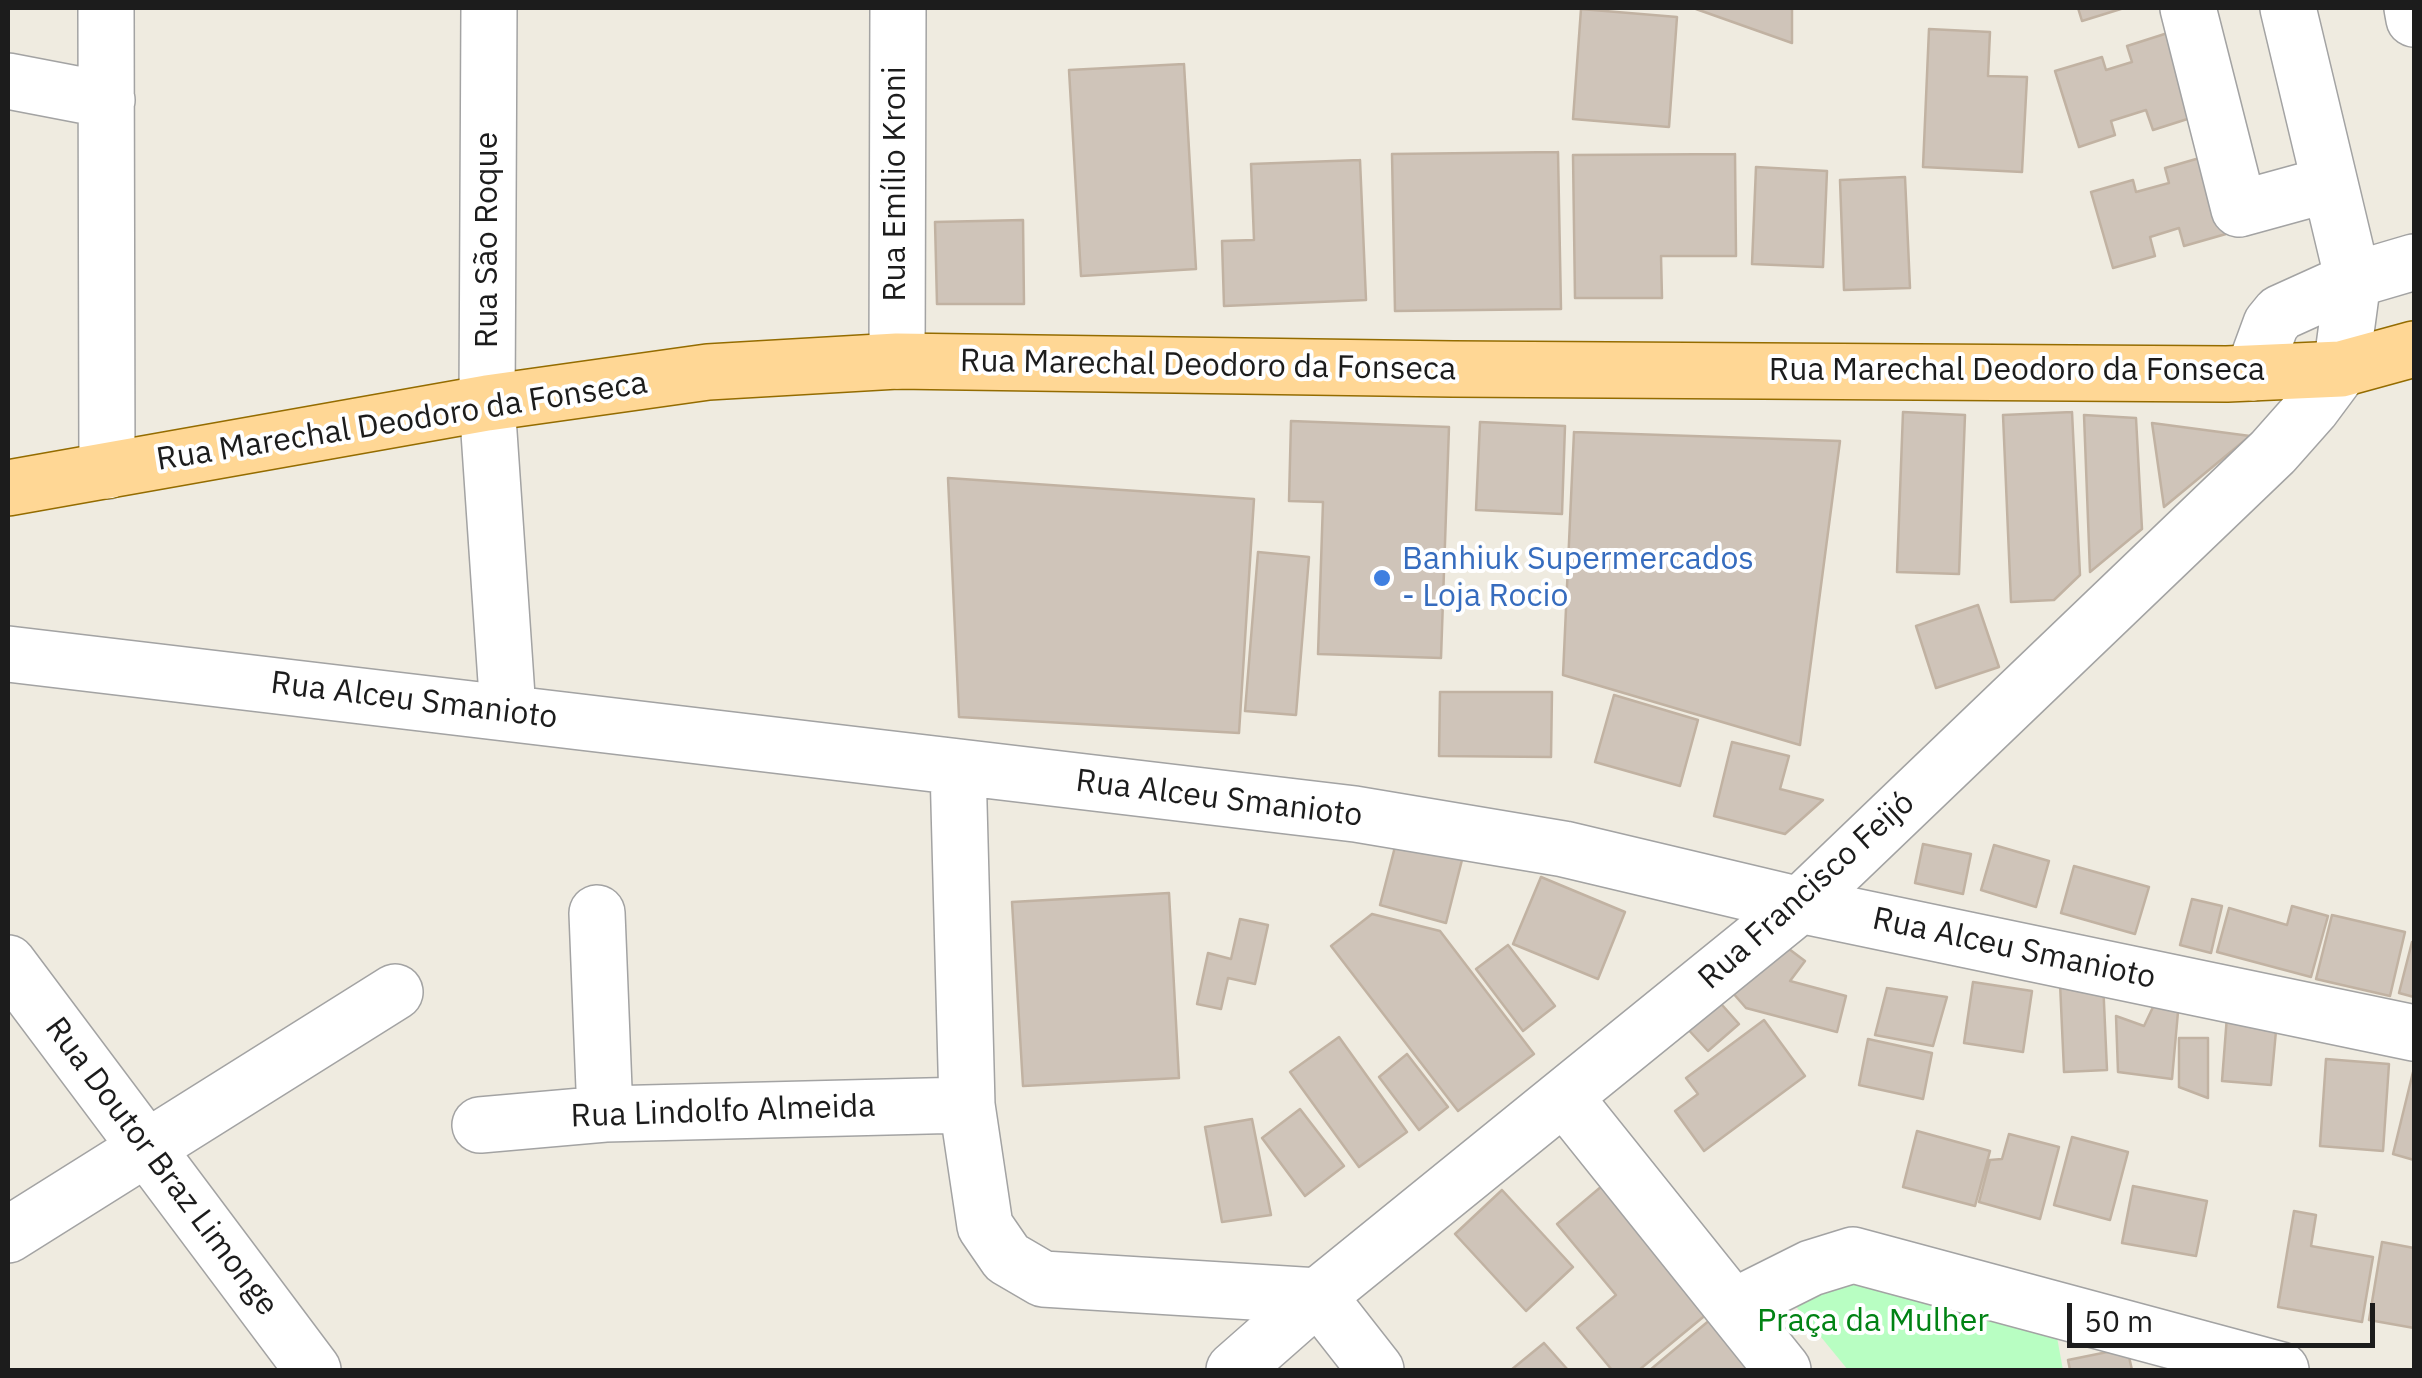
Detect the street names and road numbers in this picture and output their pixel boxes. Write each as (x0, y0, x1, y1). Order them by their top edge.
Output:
street label: Rua Emílio Kroni (877, 66, 915, 302)
street label: Rua São Roque (469, 132, 507, 348)
street label: Rua Marechal Deodoro da Fonseca (960, 342, 1456, 390)
street label: Rua Marechal Deodoro da Fonseca (1769, 352, 2265, 390)
street label: Rua Marechal Deodoro da Fonseca (154, 364, 650, 480)
street label: Rua Alceu Smanioto (269, 664, 559, 738)
street label: Rua Alceu Smanioto (1074, 762, 1364, 836)
street label: Rua Francisco Feijó (1691, 784, 1923, 998)
street label: Rua Alceu Smanioto (1869, 900, 2159, 998)
street label: Rua Doutor Braz Limonge (36, 1010, 286, 1324)
street label: Rua Lindolfo Almeida (570, 1087, 876, 1137)

